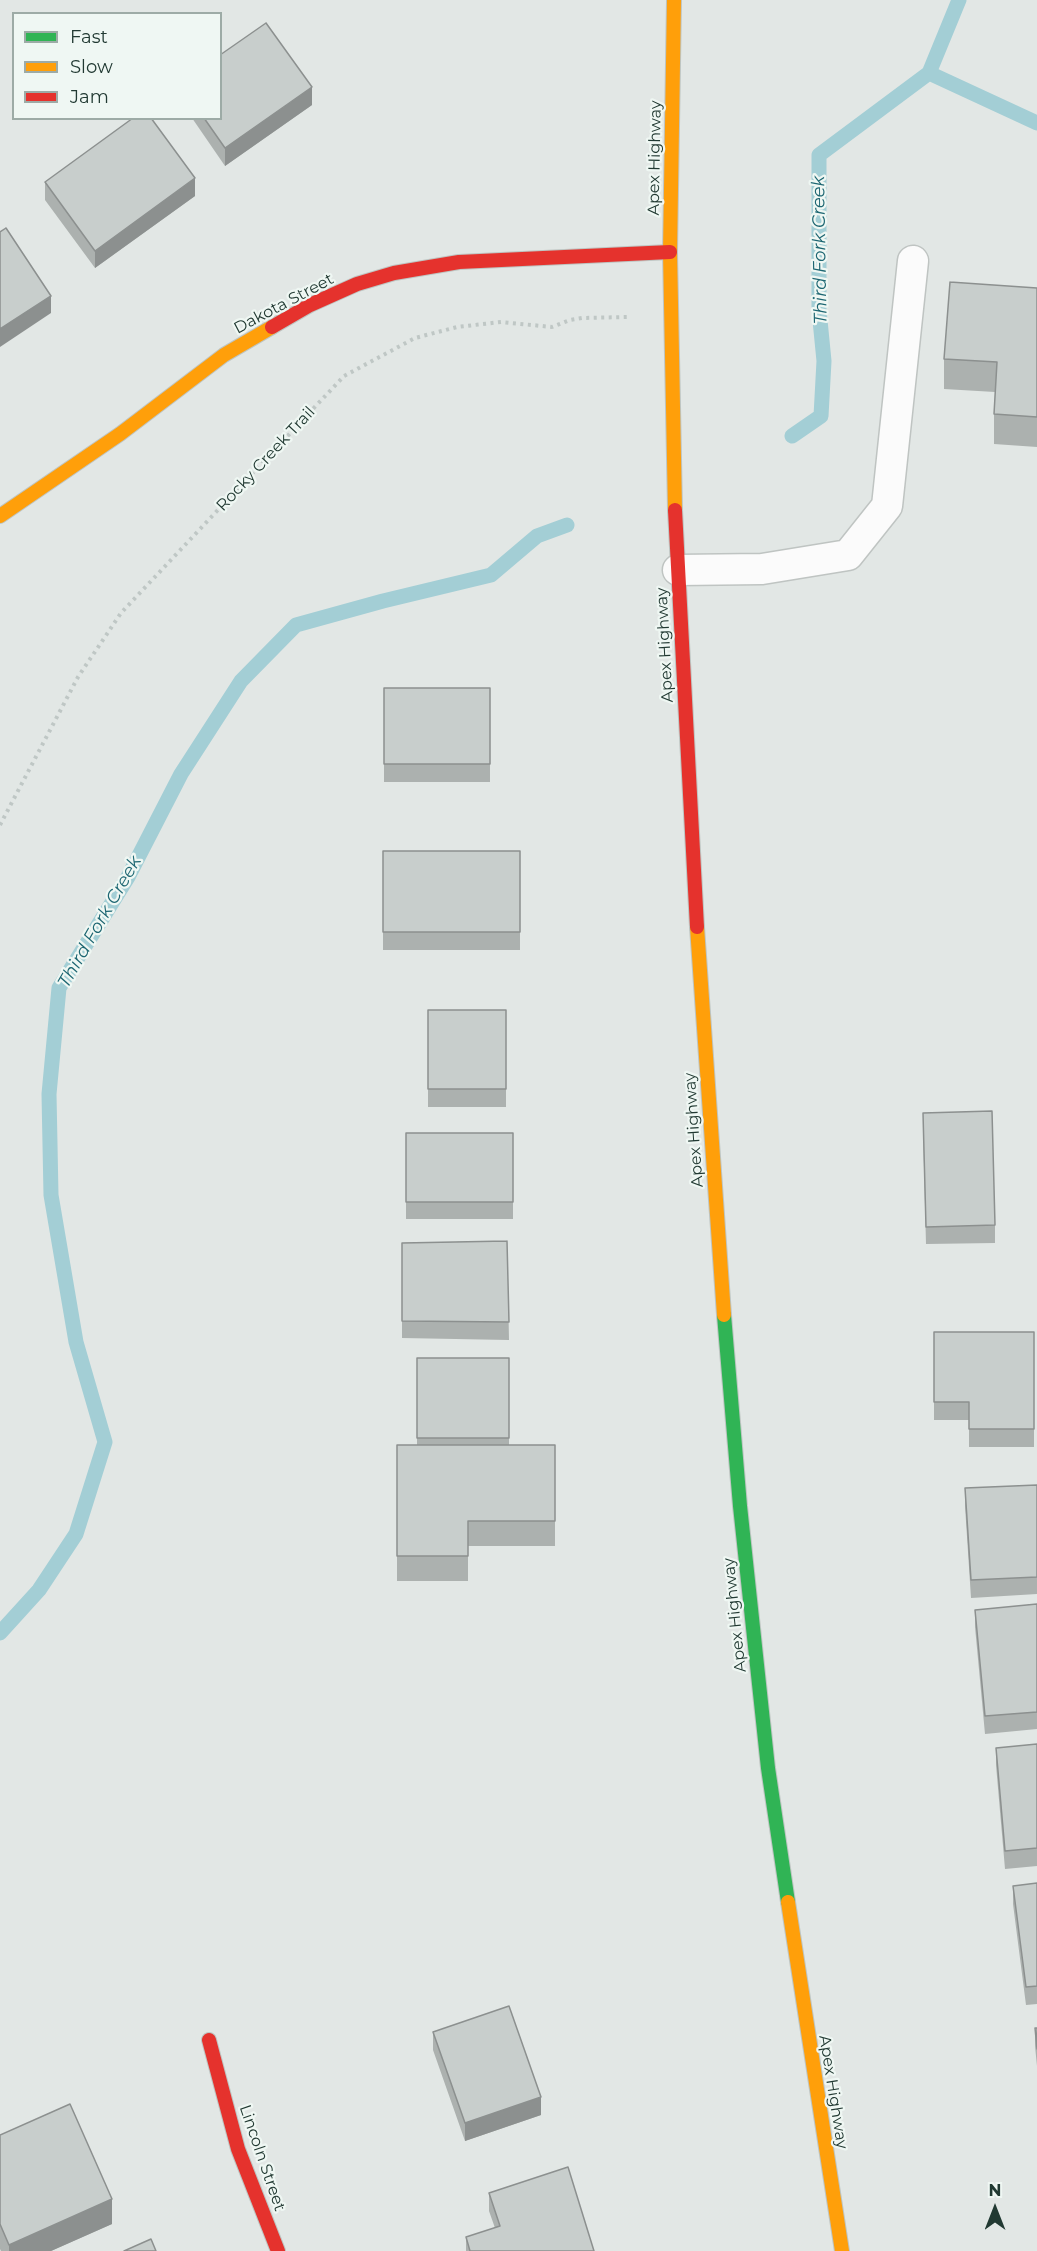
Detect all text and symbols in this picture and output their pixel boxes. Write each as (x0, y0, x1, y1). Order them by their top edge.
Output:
legend (12, 12, 222, 120)
text: Fast (70, 26, 108, 48)
text: Slow (70, 56, 113, 78)
text: Jam (70, 86, 109, 108)
street label: Apex Highway (644, 100, 666, 216)
water label: Third Fork Creek (808, 176, 832, 324)
street label: Dakota Street (231, 270, 337, 338)
street label: Rocky Creek Trail (213, 403, 319, 515)
street label: Apex Highway (652, 587, 678, 703)
water label: Third Fork Creek (54, 852, 146, 992)
street label: Apex Highway (680, 1072, 708, 1188)
street label: Apex Highway (719, 1557, 751, 1673)
street label: Apex Highway (815, 2034, 851, 2150)
street label: Lincoln Street (235, 2102, 289, 2214)
north arrow (965, 2179, 1025, 2239)
text: N (989, 2181, 1001, 2200)

